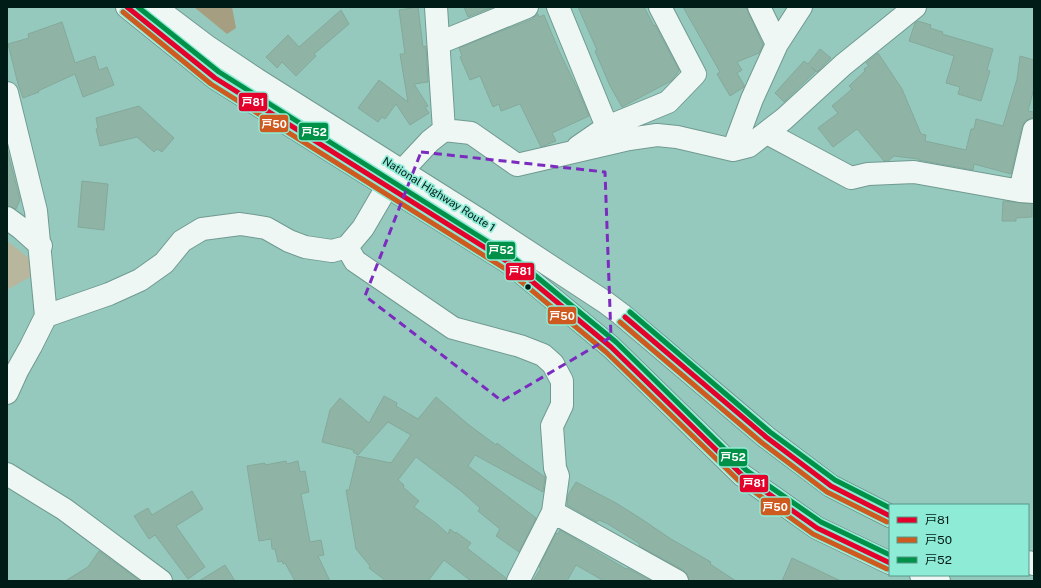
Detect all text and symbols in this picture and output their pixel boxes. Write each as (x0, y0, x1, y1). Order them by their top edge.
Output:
line badge: 戸81 (238, 92, 268, 112)
text: 戸81 (241, 96, 265, 108)
line badge: 戸50 (259, 114, 289, 133)
text: 戸50 (261, 118, 287, 130)
line badge: 戸52 (298, 122, 329, 141)
text: 戸52 (301, 126, 327, 138)
street label: National Highway Route 1 (381, 154, 497, 234)
line badge: 戸52 (486, 241, 516, 260)
text: 戸52 (488, 244, 514, 256)
line badge: 戸81 (505, 262, 535, 281)
text: 戸81 (508, 265, 532, 277)
unlabelled marker (523, 282, 533, 292)
line badge: 戸50 (547, 306, 577, 325)
text: 戸50 (549, 310, 575, 322)
line badge: 戸52 (718, 448, 748, 467)
text: 戸52 (720, 451, 746, 463)
line badge: 戸81 (739, 474, 769, 493)
text: 戸81 (742, 477, 766, 489)
line badge: 戸50 (760, 497, 791, 516)
text: 戸50 (762, 501, 788, 513)
legend (889, 504, 1029, 576)
text: 戸81 (925, 513, 950, 527)
text: 戸50 (925, 533, 952, 547)
text: 戸52 (925, 553, 952, 567)

